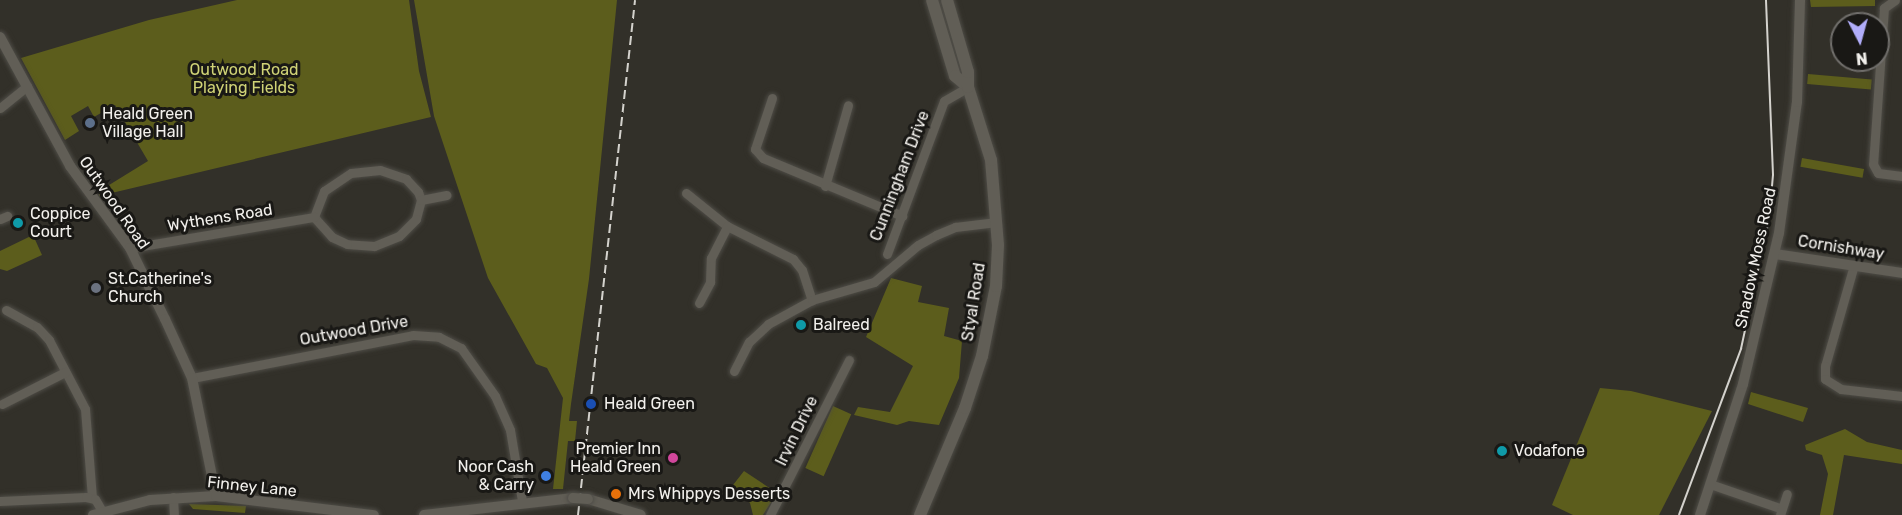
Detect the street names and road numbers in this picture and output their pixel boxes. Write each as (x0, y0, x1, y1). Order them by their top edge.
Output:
street label: Cunningham Drive (866, 108, 934, 244)
street label: Outwood Road (75, 153, 153, 253)
street label: Shadow Moss Road (1732, 186, 1780, 330)
street label: Wythens Road (166, 200, 274, 236)
street label: Cornishway (1796, 232, 1886, 264)
street label: Styal Road (958, 261, 990, 343)
street label: Outwood Drive (298, 312, 410, 350)
street label: Irvin Drive (772, 393, 822, 469)
street label: Finney Lane (206, 473, 298, 501)

